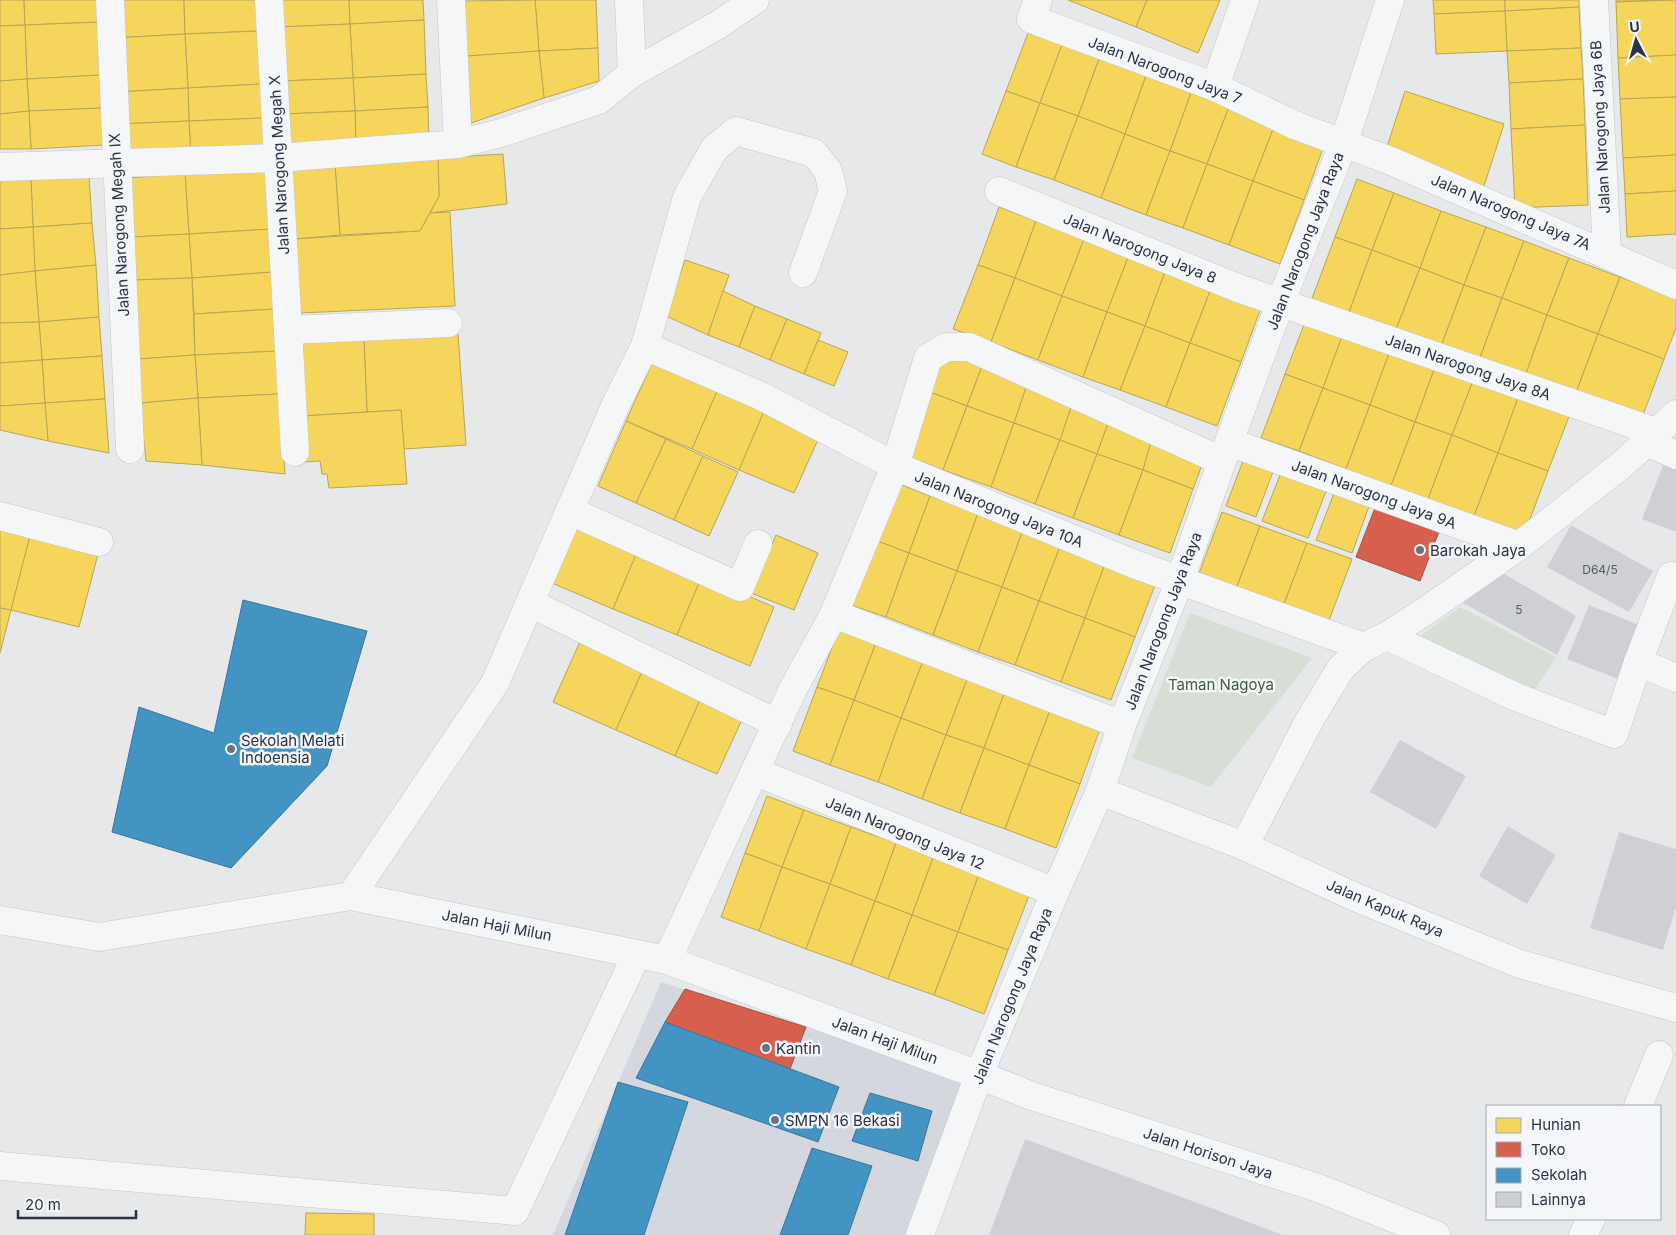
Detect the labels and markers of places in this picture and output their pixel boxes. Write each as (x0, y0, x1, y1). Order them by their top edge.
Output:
place label: Barokah Jaya (1430, 541, 1526, 560)
marker: Barokah Jaya (1414, 544, 1426, 556)
place label: Sekolah Melati Indoensia (241, 731, 344, 767)
marker: Sekolah Melati Indoensia (225, 743, 237, 755)
place label: Kantin (776, 1039, 821, 1058)
marker: Kantin (760, 1042, 772, 1054)
place label: SMPN 16 Bekasi (785, 1111, 900, 1130)
marker: SMPN 16 Bekasi (769, 1114, 781, 1126)

